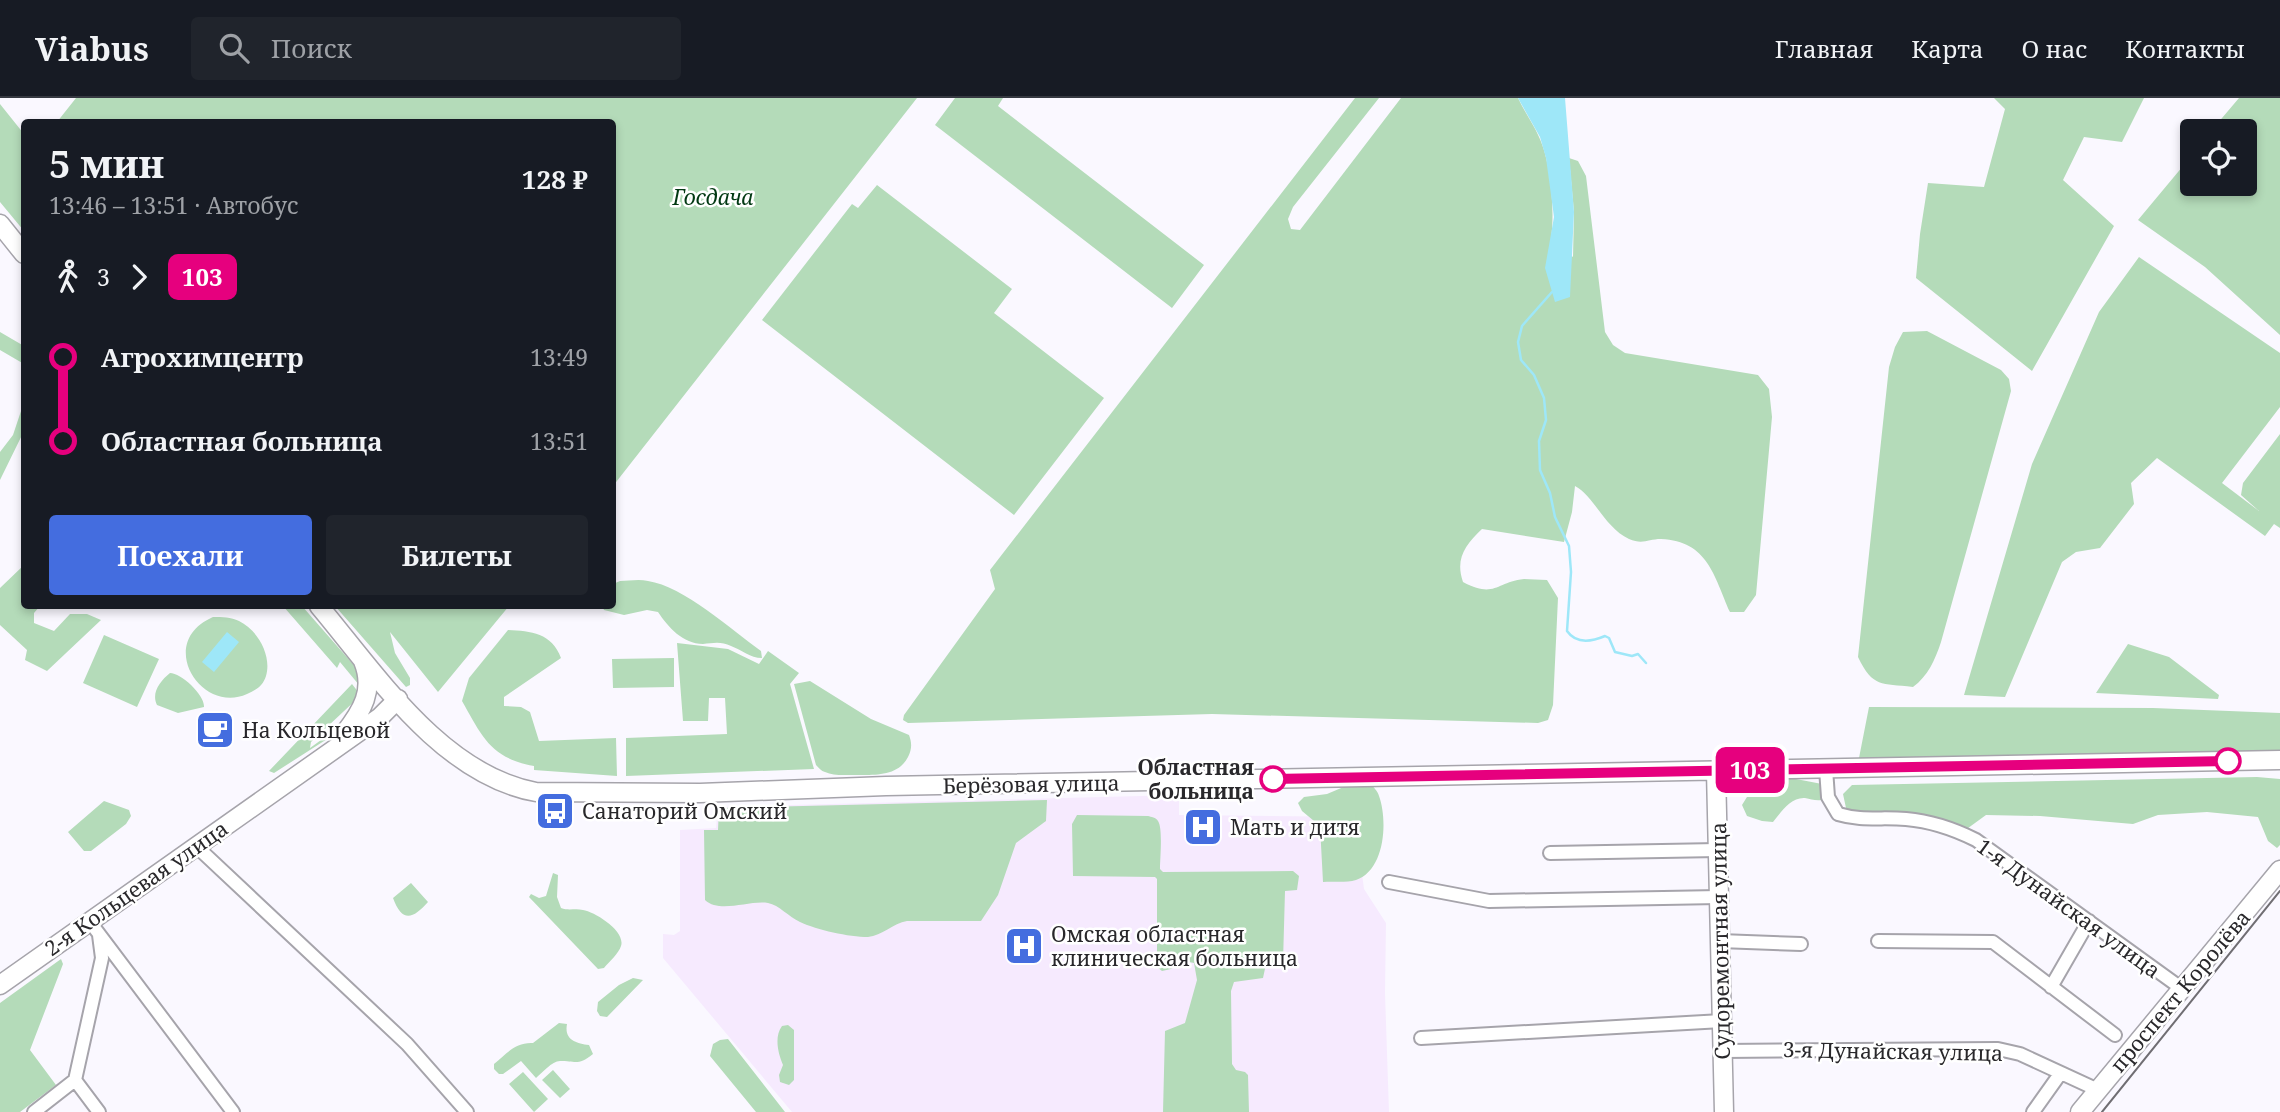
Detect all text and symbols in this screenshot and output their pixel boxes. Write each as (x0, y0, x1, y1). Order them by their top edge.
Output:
search box (191, 17, 681, 80)
text: Viabus (35, 26, 149, 71)
icon: search (215, 29, 253, 67)
text: Поиск (271, 30, 352, 66)
text: Главная (1775, 32, 1873, 65)
text: Карта (1911, 32, 1984, 65)
text: О нас (2022, 32, 2087, 65)
text: Контакты (2125, 32, 2245, 65)
map controls (2180, 119, 2257, 196)
button: locate (2180, 119, 2257, 196)
text: 5 мин (49, 137, 164, 189)
text: 128 ₽ (522, 161, 588, 197)
park label: Госдача (672, 183, 753, 211)
text: 13:46 – 13:51 · Автобус (49, 189, 298, 221)
icon: walk (49, 258, 87, 296)
icon: forward (120, 258, 158, 296)
text: 103 (182, 260, 223, 293)
text: 3 (97, 261, 110, 293)
text: Агрохимцентр (101, 339, 304, 375)
text: 13:49 (530, 341, 588, 373)
text: Областная больница (101, 423, 383, 459)
text: 13:51 (530, 425, 588, 457)
button: Поехали (49, 515, 312, 595)
button: Билеты (326, 515, 588, 595)
cafe icon: На Кольцевой (194, 709, 236, 751)
place label: На Кольцевой (242, 716, 390, 744)
line badge: 103 (1710, 747, 1790, 793)
unlabelled marker (2215, 748, 2241, 774)
place label: Областная больница (1137, 753, 1254, 805)
text: 103 (1730, 753, 1770, 786)
marker: Областная больница (1260, 766, 1286, 792)
street label: Берёзовая улица (942, 768, 1120, 800)
bus stop icon: Санаторий Омский (534, 790, 576, 832)
place label: Санаторий Омский (582, 797, 787, 825)
hospital icon: Мать и дитя (1182, 806, 1224, 848)
place label: Мать и дитя (1230, 813, 1360, 841)
street label: 2-я Кольцевая улица (39, 814, 233, 962)
street label: Судоремонтная улица (1704, 822, 1736, 1060)
street label: 1-я Дунайская улица (1972, 832, 2166, 984)
street label: проспект Королёва (2104, 904, 2256, 1078)
place label: Омская областная клиническая больница (1051, 920, 1298, 972)
hospital icon: Омская областная клиническая больница (1003, 925, 1045, 967)
street label: 3-я Дунайская улица (1783, 1035, 2003, 1067)

